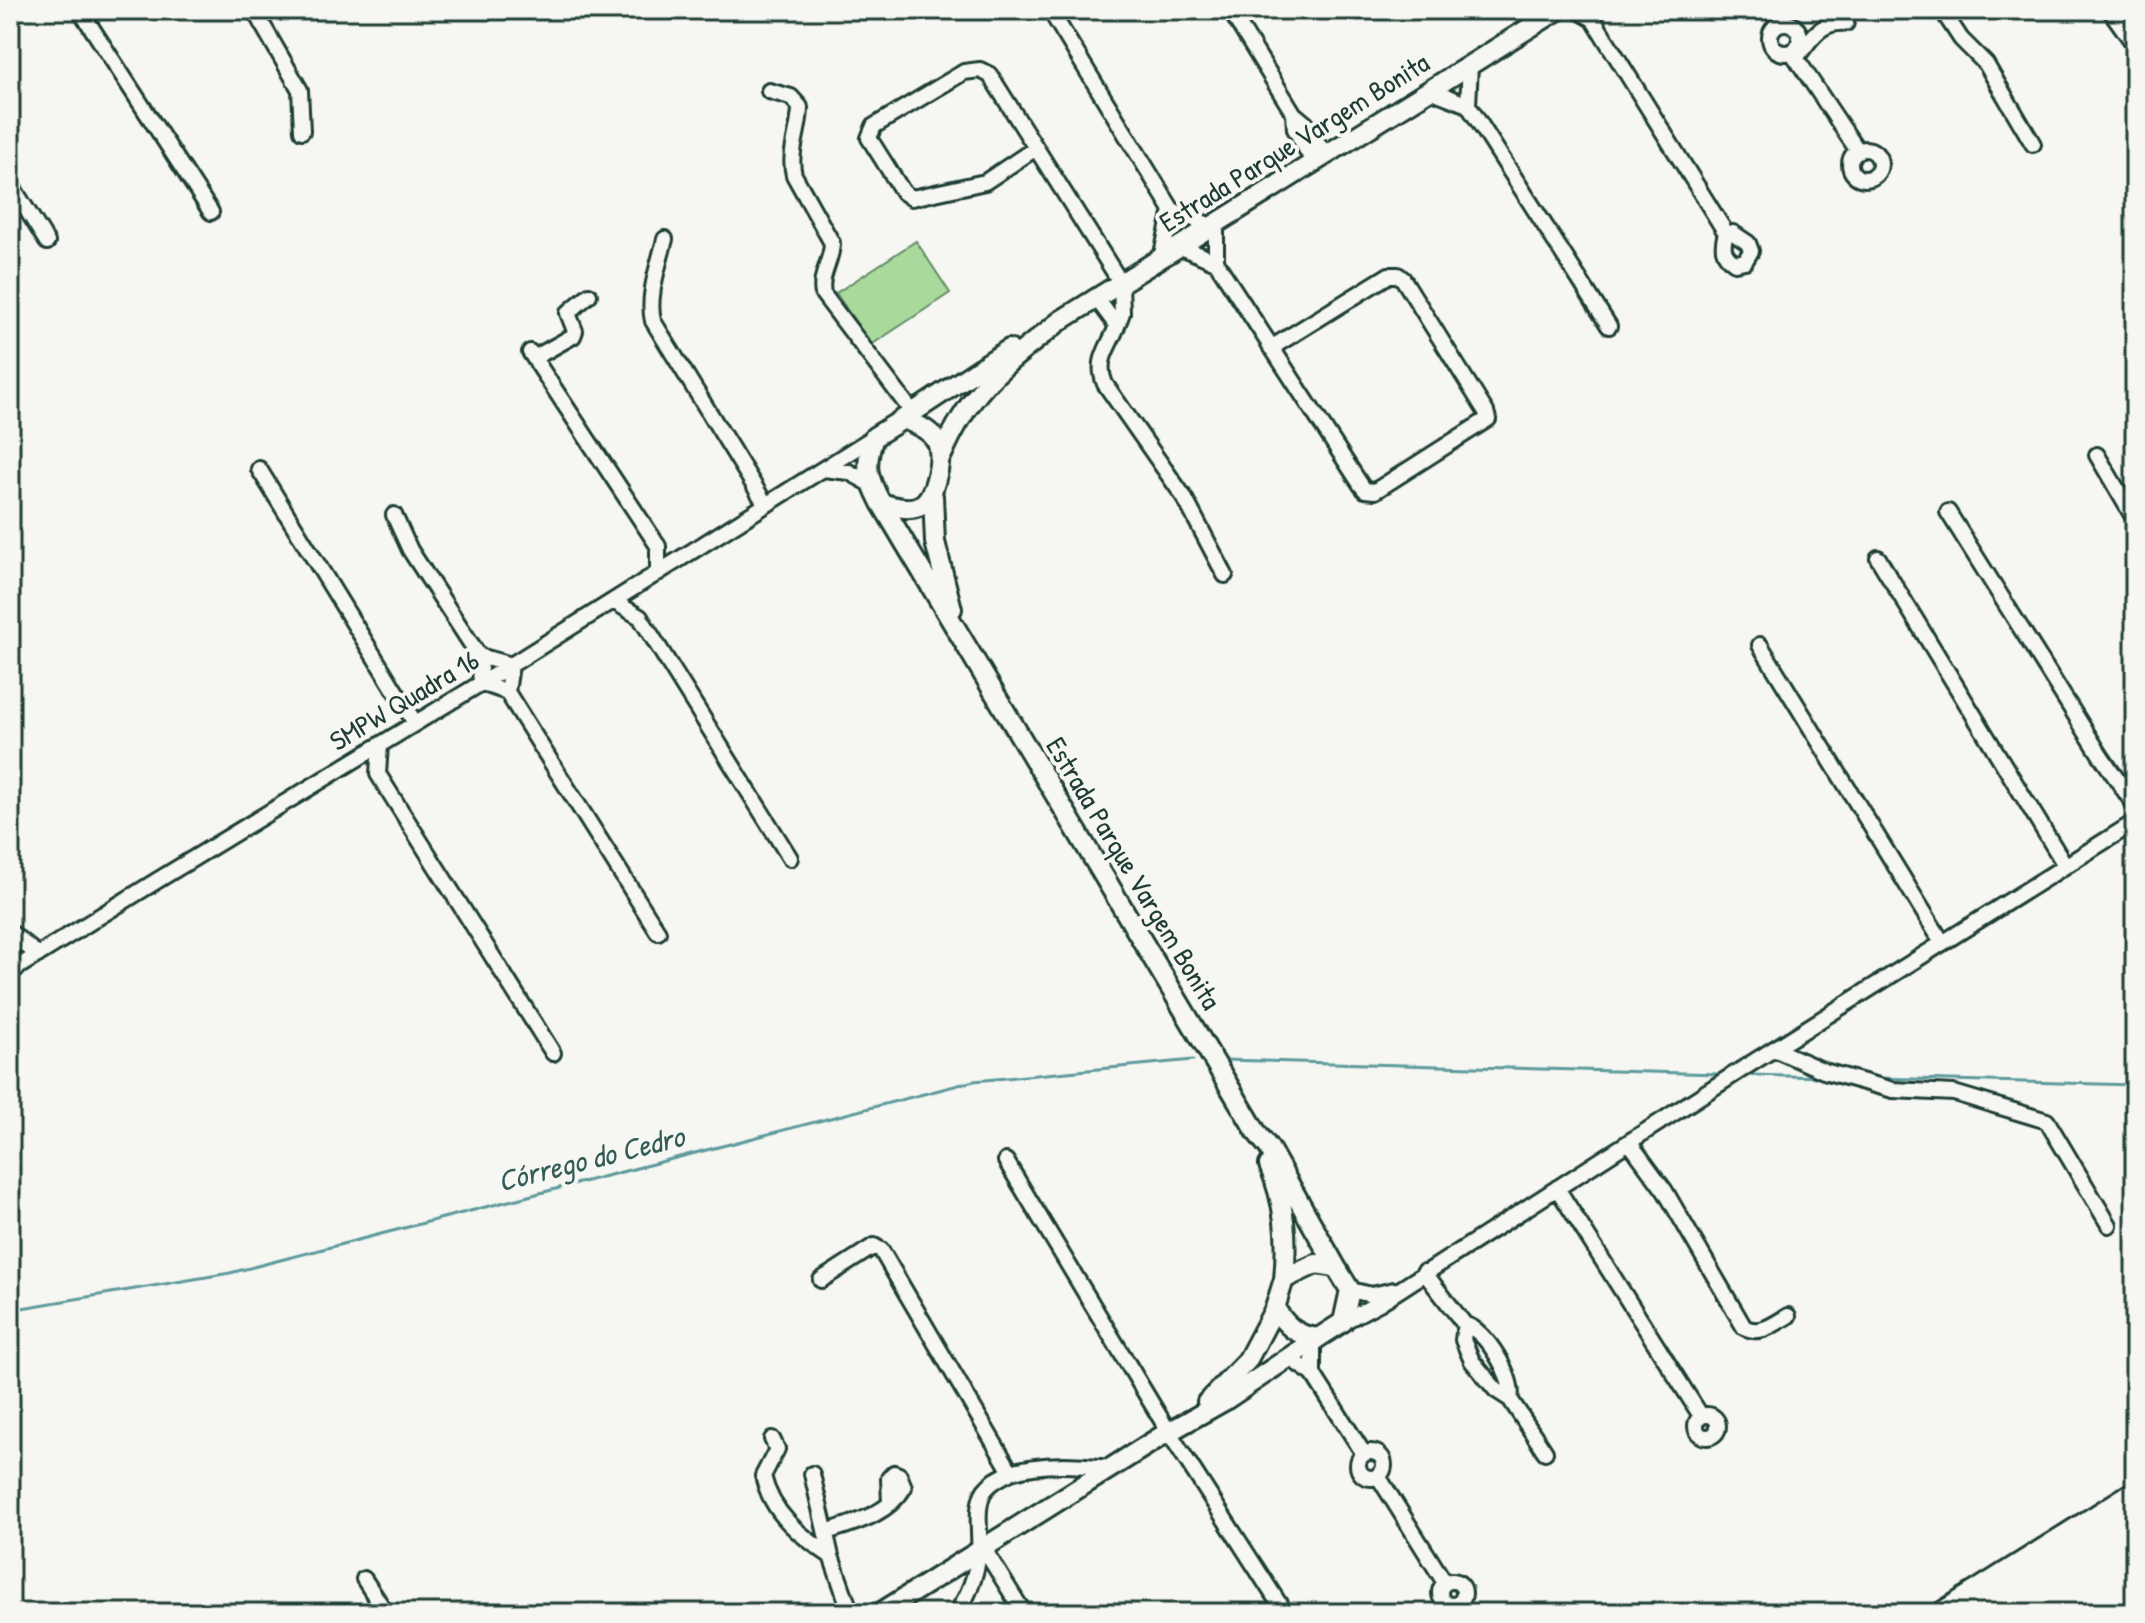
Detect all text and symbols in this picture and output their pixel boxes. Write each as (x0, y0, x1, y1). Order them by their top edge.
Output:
street label: Estrada Parque Vargem Bonita (1152, 43, 1436, 241)
street label: SMPW Quadra 16 (322, 641, 486, 759)
street label: Estrada Parque Vargem Bonita (1038, 730, 1230, 1016)
water label: Córrego do Cedro (494, 1115, 690, 1201)

